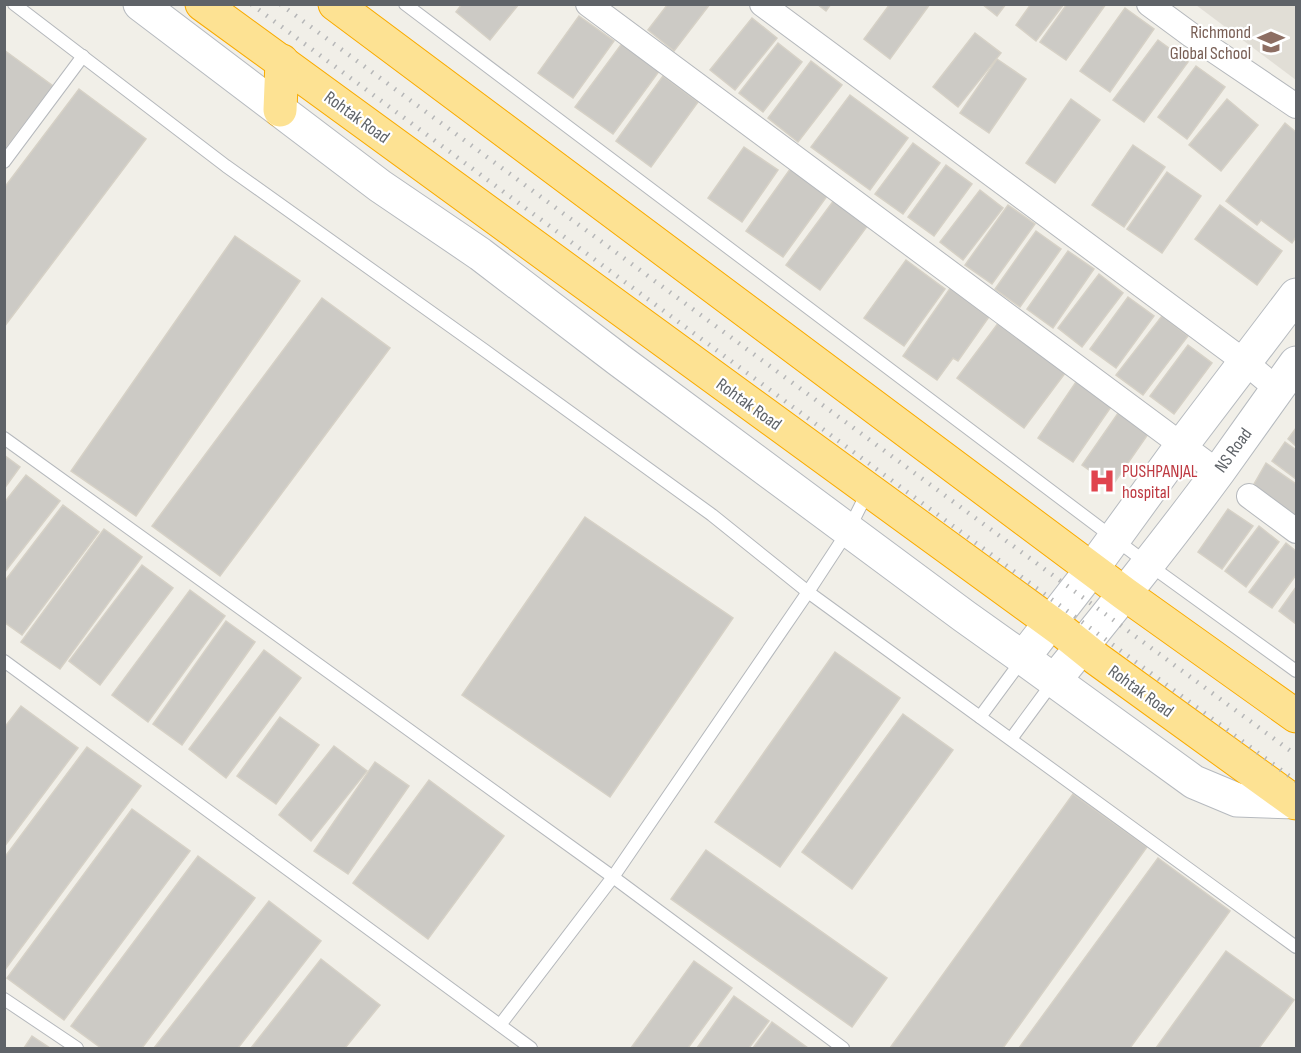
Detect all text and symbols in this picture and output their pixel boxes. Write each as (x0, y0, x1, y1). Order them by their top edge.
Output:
place label: Richmond Global School (1170, 22, 1251, 64)
school or university icon: Richmond Global School (1256, 27, 1286, 57)
street label: Rohtak Road (320, 87, 393, 148)
street label: Rohtak Road (712, 374, 785, 435)
street label: NS Road (1210, 424, 1257, 477)
place label: PUSHPANJAL hospital (1122, 461, 1198, 503)
hospital icon: PUSHPANJAL hospital (1087, 466, 1117, 496)
street label: Rohtak Road (1104, 661, 1177, 722)

